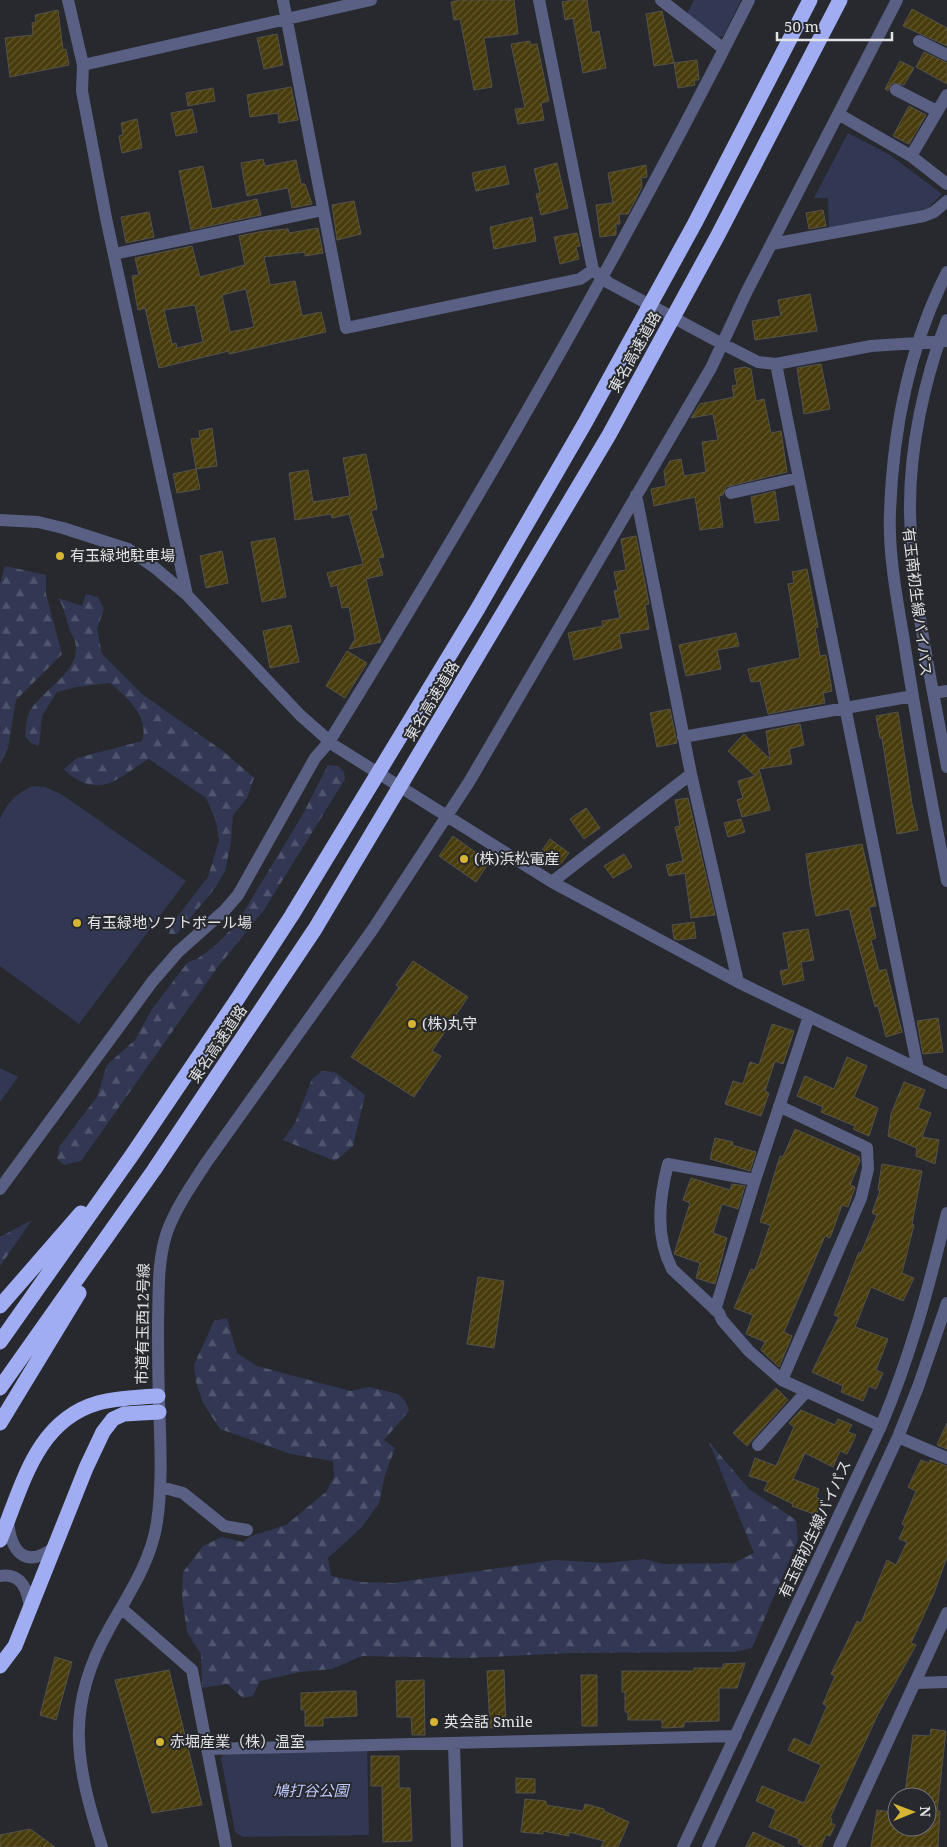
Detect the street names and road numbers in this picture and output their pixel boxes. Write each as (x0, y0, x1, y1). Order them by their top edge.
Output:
street label: 東名高速道路 (604, 307, 665, 396)
street label: 有玉南初生線バイパス (899, 526, 937, 677)
street label: 東名高速道路 (399, 657, 463, 744)
street label: 東名高速道路 (184, 1001, 251, 1086)
street label: 市道有玉西12号線 (131, 1263, 153, 1385)
street label: 有玉南初生線バイパス (773, 1457, 855, 1601)

